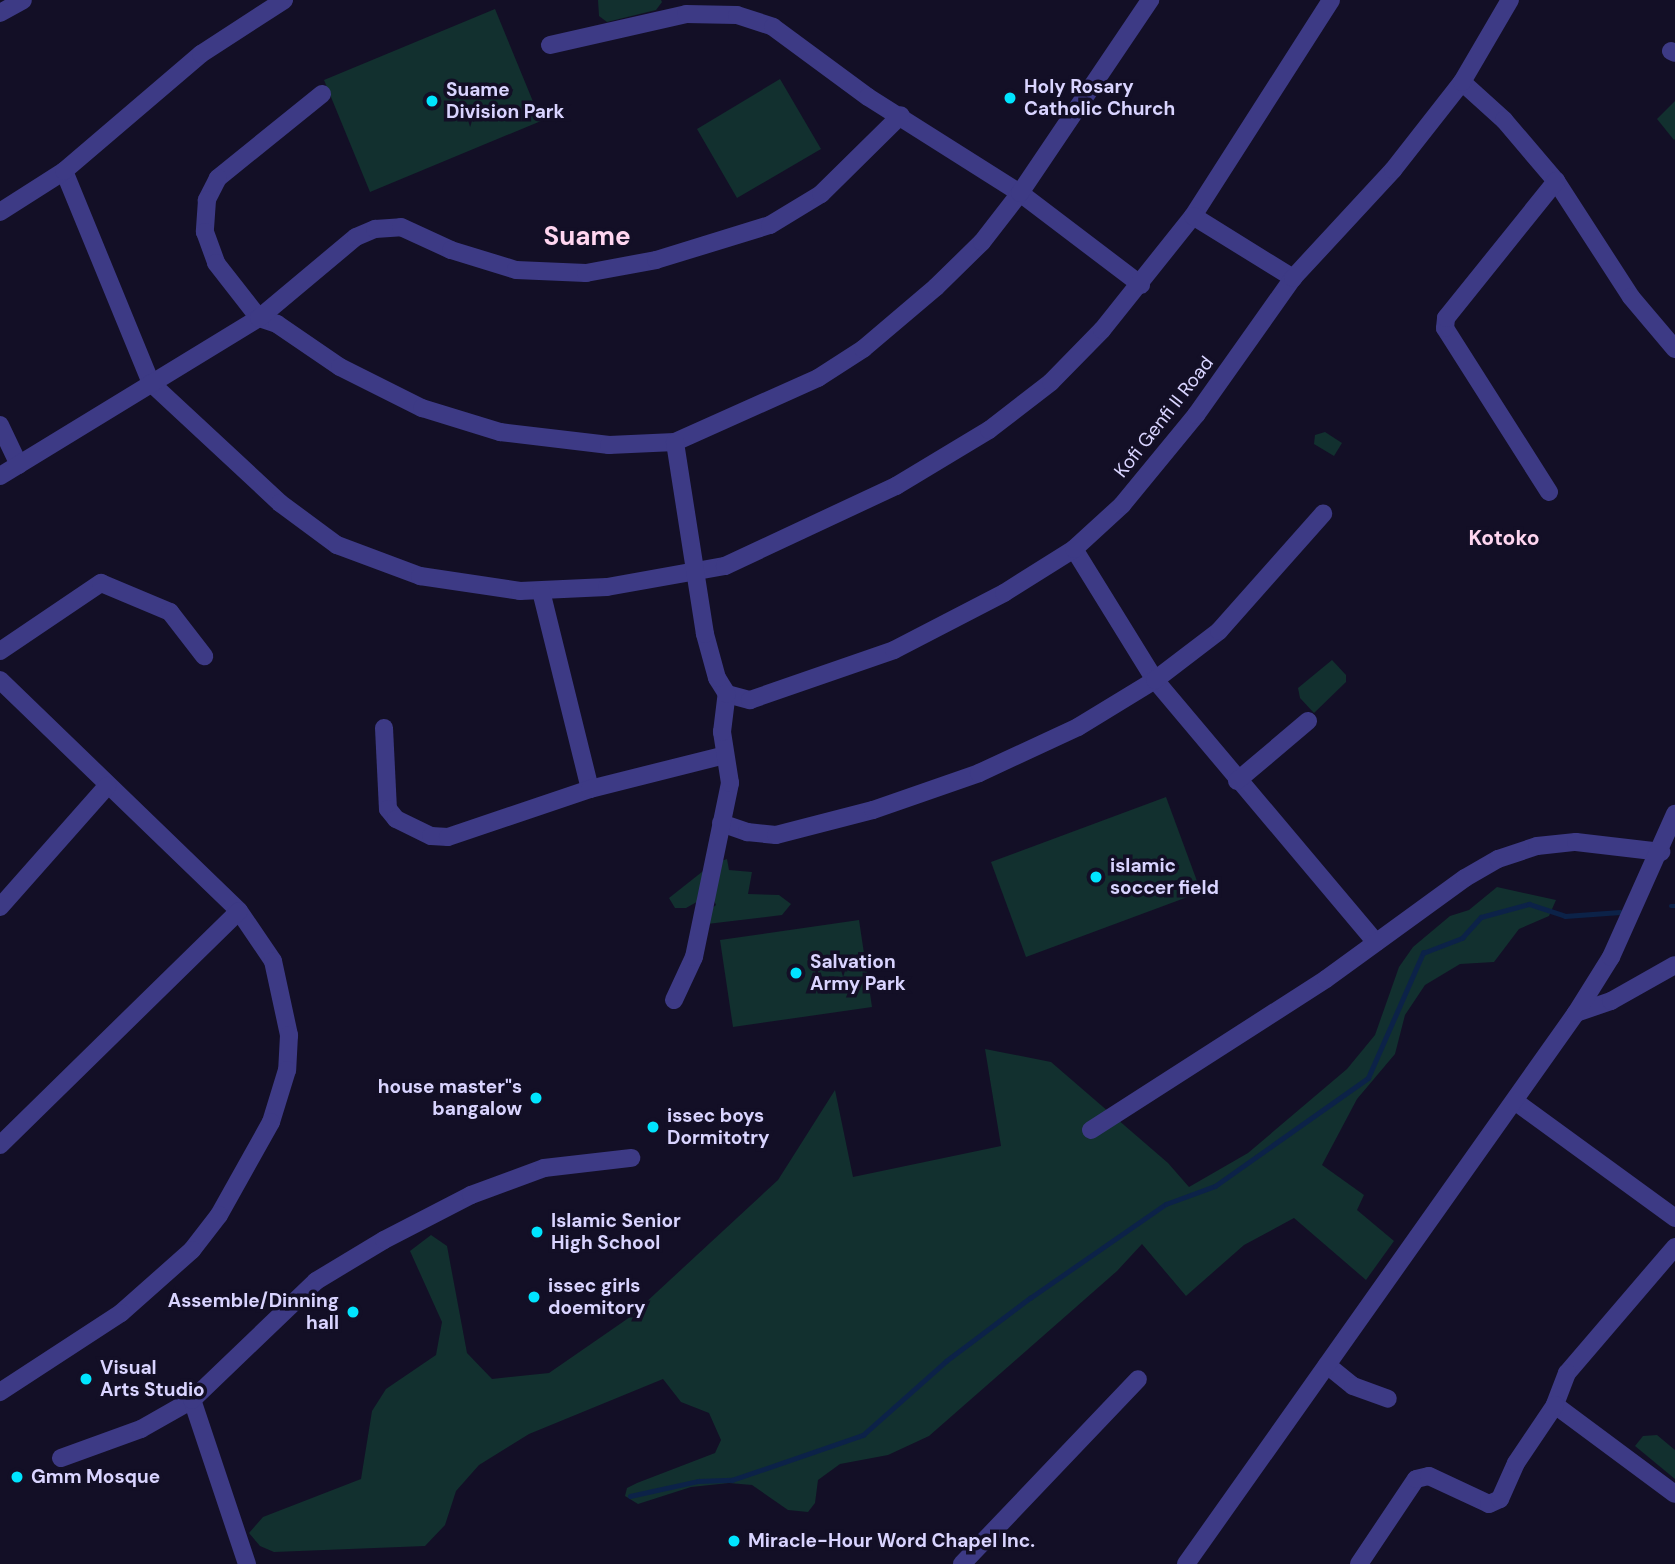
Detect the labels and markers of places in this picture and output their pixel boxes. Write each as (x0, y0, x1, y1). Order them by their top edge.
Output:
place label: Holy Rosary Catholic Church (1024, 76, 1175, 120)
place label: Suame Division Park (446, 79, 565, 123)
marker: Holy Rosary Catholic Church (1002, 90, 1018, 106)
marker: Suame Division Park (424, 93, 440, 109)
place label: islamic soccer field (1110, 855, 1219, 899)
marker: islamic soccer field (1088, 869, 1104, 885)
place label: Salvation Army Park (810, 951, 906, 995)
marker: Salvation Army Park (788, 965, 804, 981)
place label: house master"s bangalow (378, 1076, 522, 1120)
marker: house master"s bangalow (528, 1090, 544, 1106)
place label: issec boys Dormitotry (667, 1105, 770, 1149)
marker: issec boys Dormitotry (645, 1119, 661, 1135)
place label: Islamic Senior High School (551, 1210, 681, 1254)
marker: Islamic Senior High School (529, 1224, 545, 1240)
place label: issec girls doemitory (548, 1275, 645, 1319)
marker: issec girls doemitory (526, 1289, 542, 1305)
place label: Assemble/Dinning hall (168, 1290, 339, 1334)
marker: Assemble/Dinning hall (345, 1304, 361, 1320)
place label: Visual Arts Studio (100, 1357, 205, 1401)
marker: Visual Arts Studio (78, 1371, 94, 1387)
place label: Gmm Mosque (31, 1466, 160, 1488)
marker: Gmm Mosque (9, 1469, 25, 1485)
place label: Miracle-Hour Word Chapel Inc. (748, 1530, 1035, 1552)
marker: Miracle-Hour Word Chapel Inc. (726, 1533, 742, 1549)

